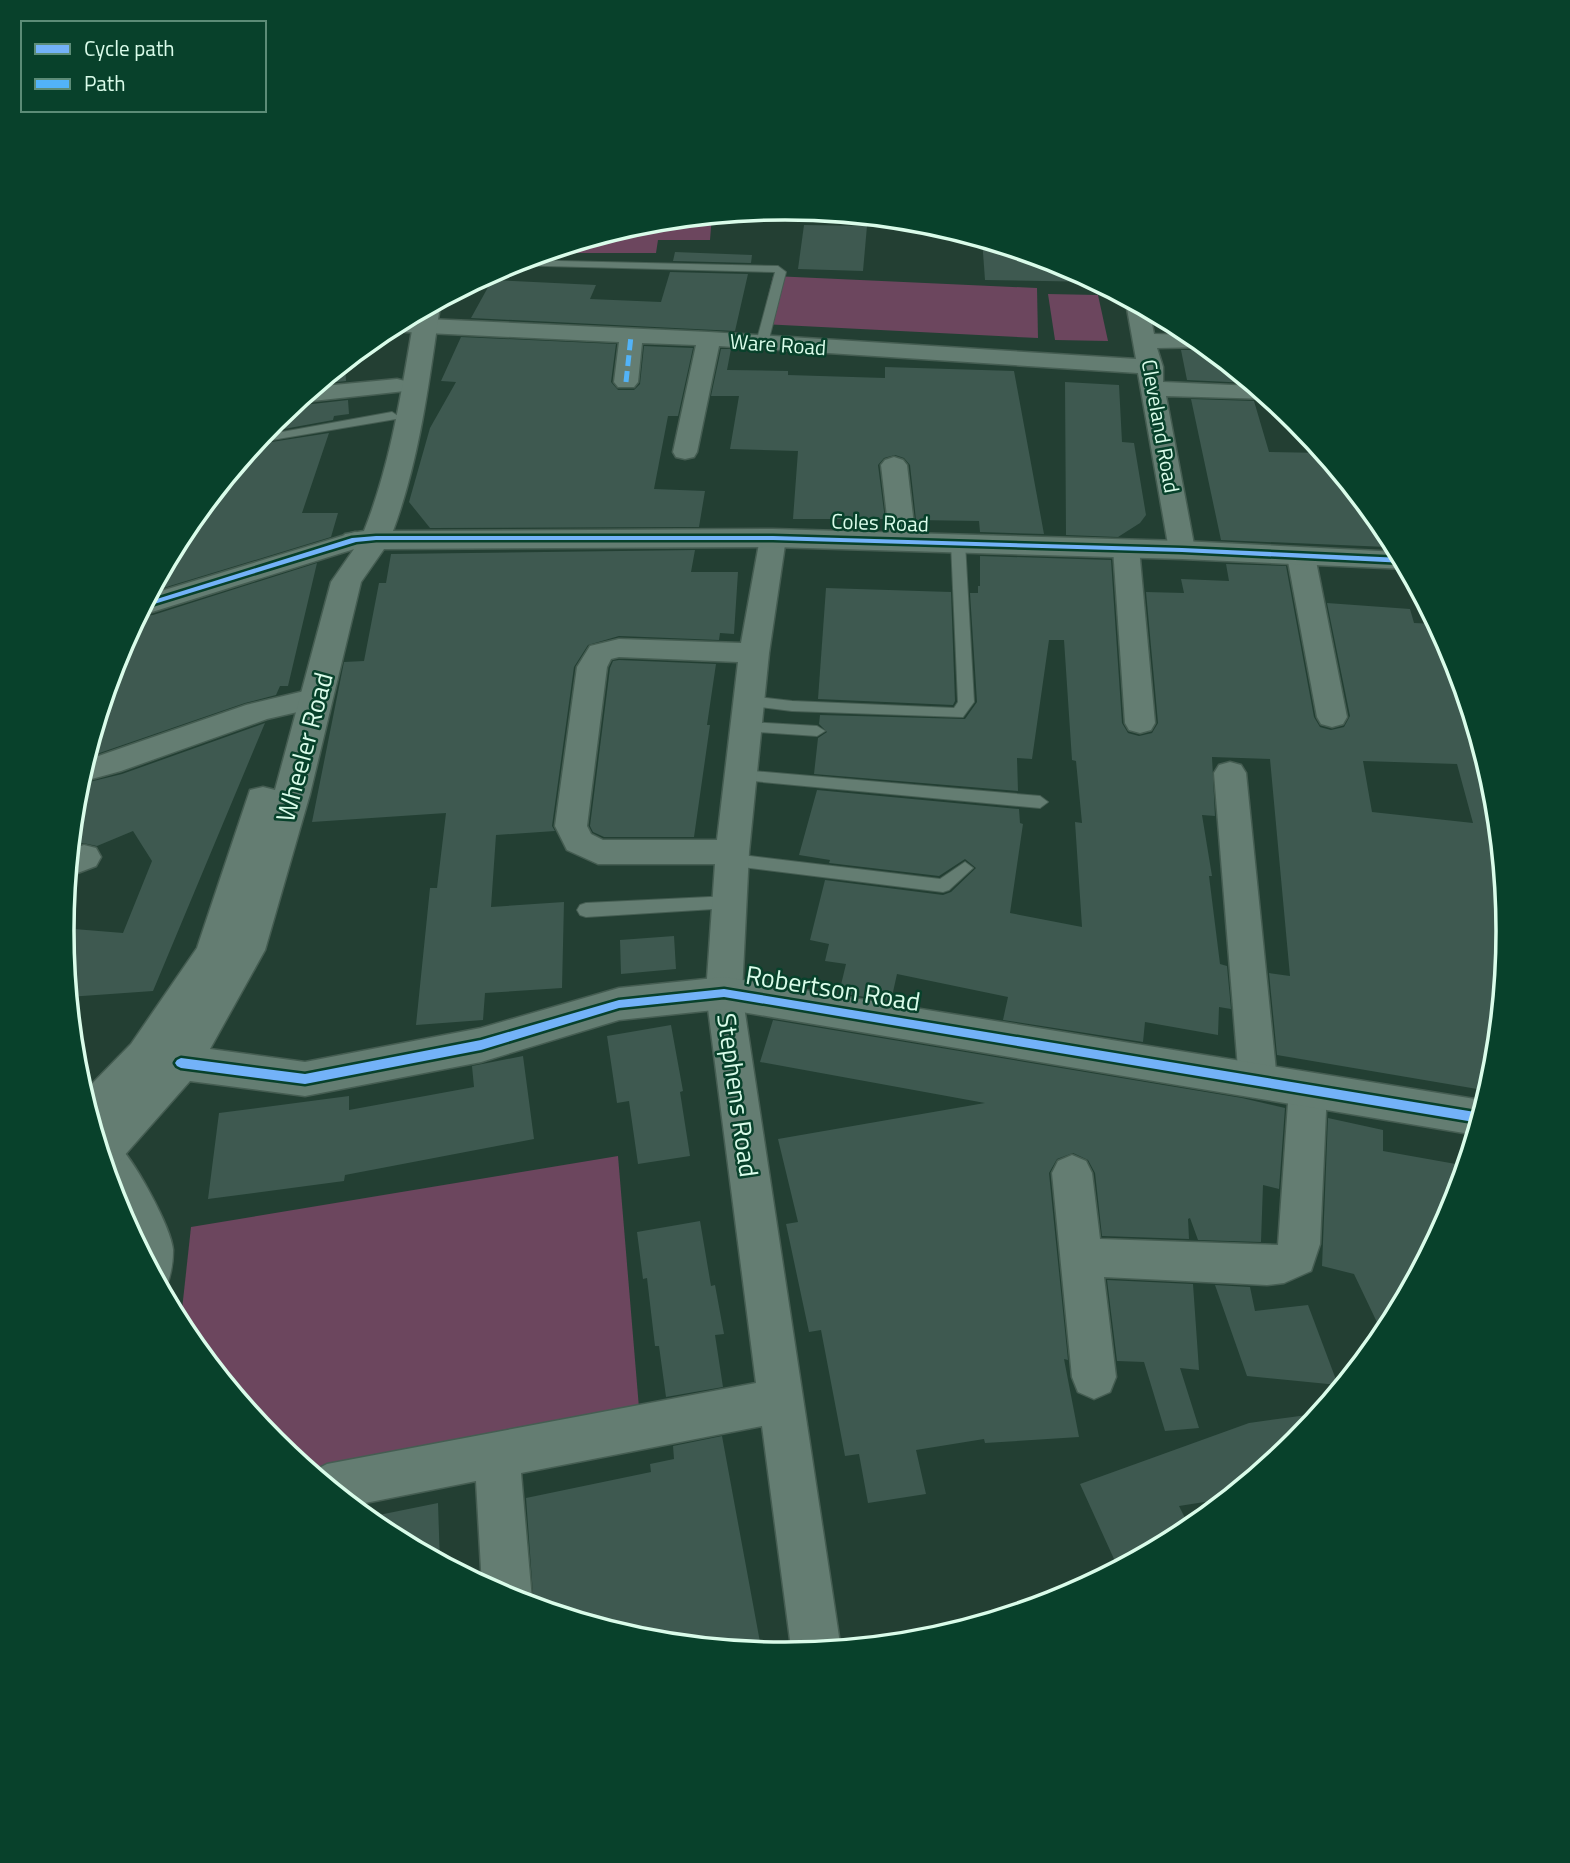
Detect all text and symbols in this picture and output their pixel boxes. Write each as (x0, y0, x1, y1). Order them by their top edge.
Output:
legend (21, 21, 266, 112)
text: Cycle path (84, 32, 175, 64)
text: Path (84, 67, 126, 99)
street label: Ware Road (729, 325, 827, 363)
street label: Cleveland Road (1134, 357, 1188, 495)
street label: Coles Road (831, 504, 929, 540)
street label: Wheeler Road (265, 668, 343, 826)
street label: Robertson Road (743, 955, 923, 1021)
street label: Stephens Road (707, 1011, 769, 1179)

